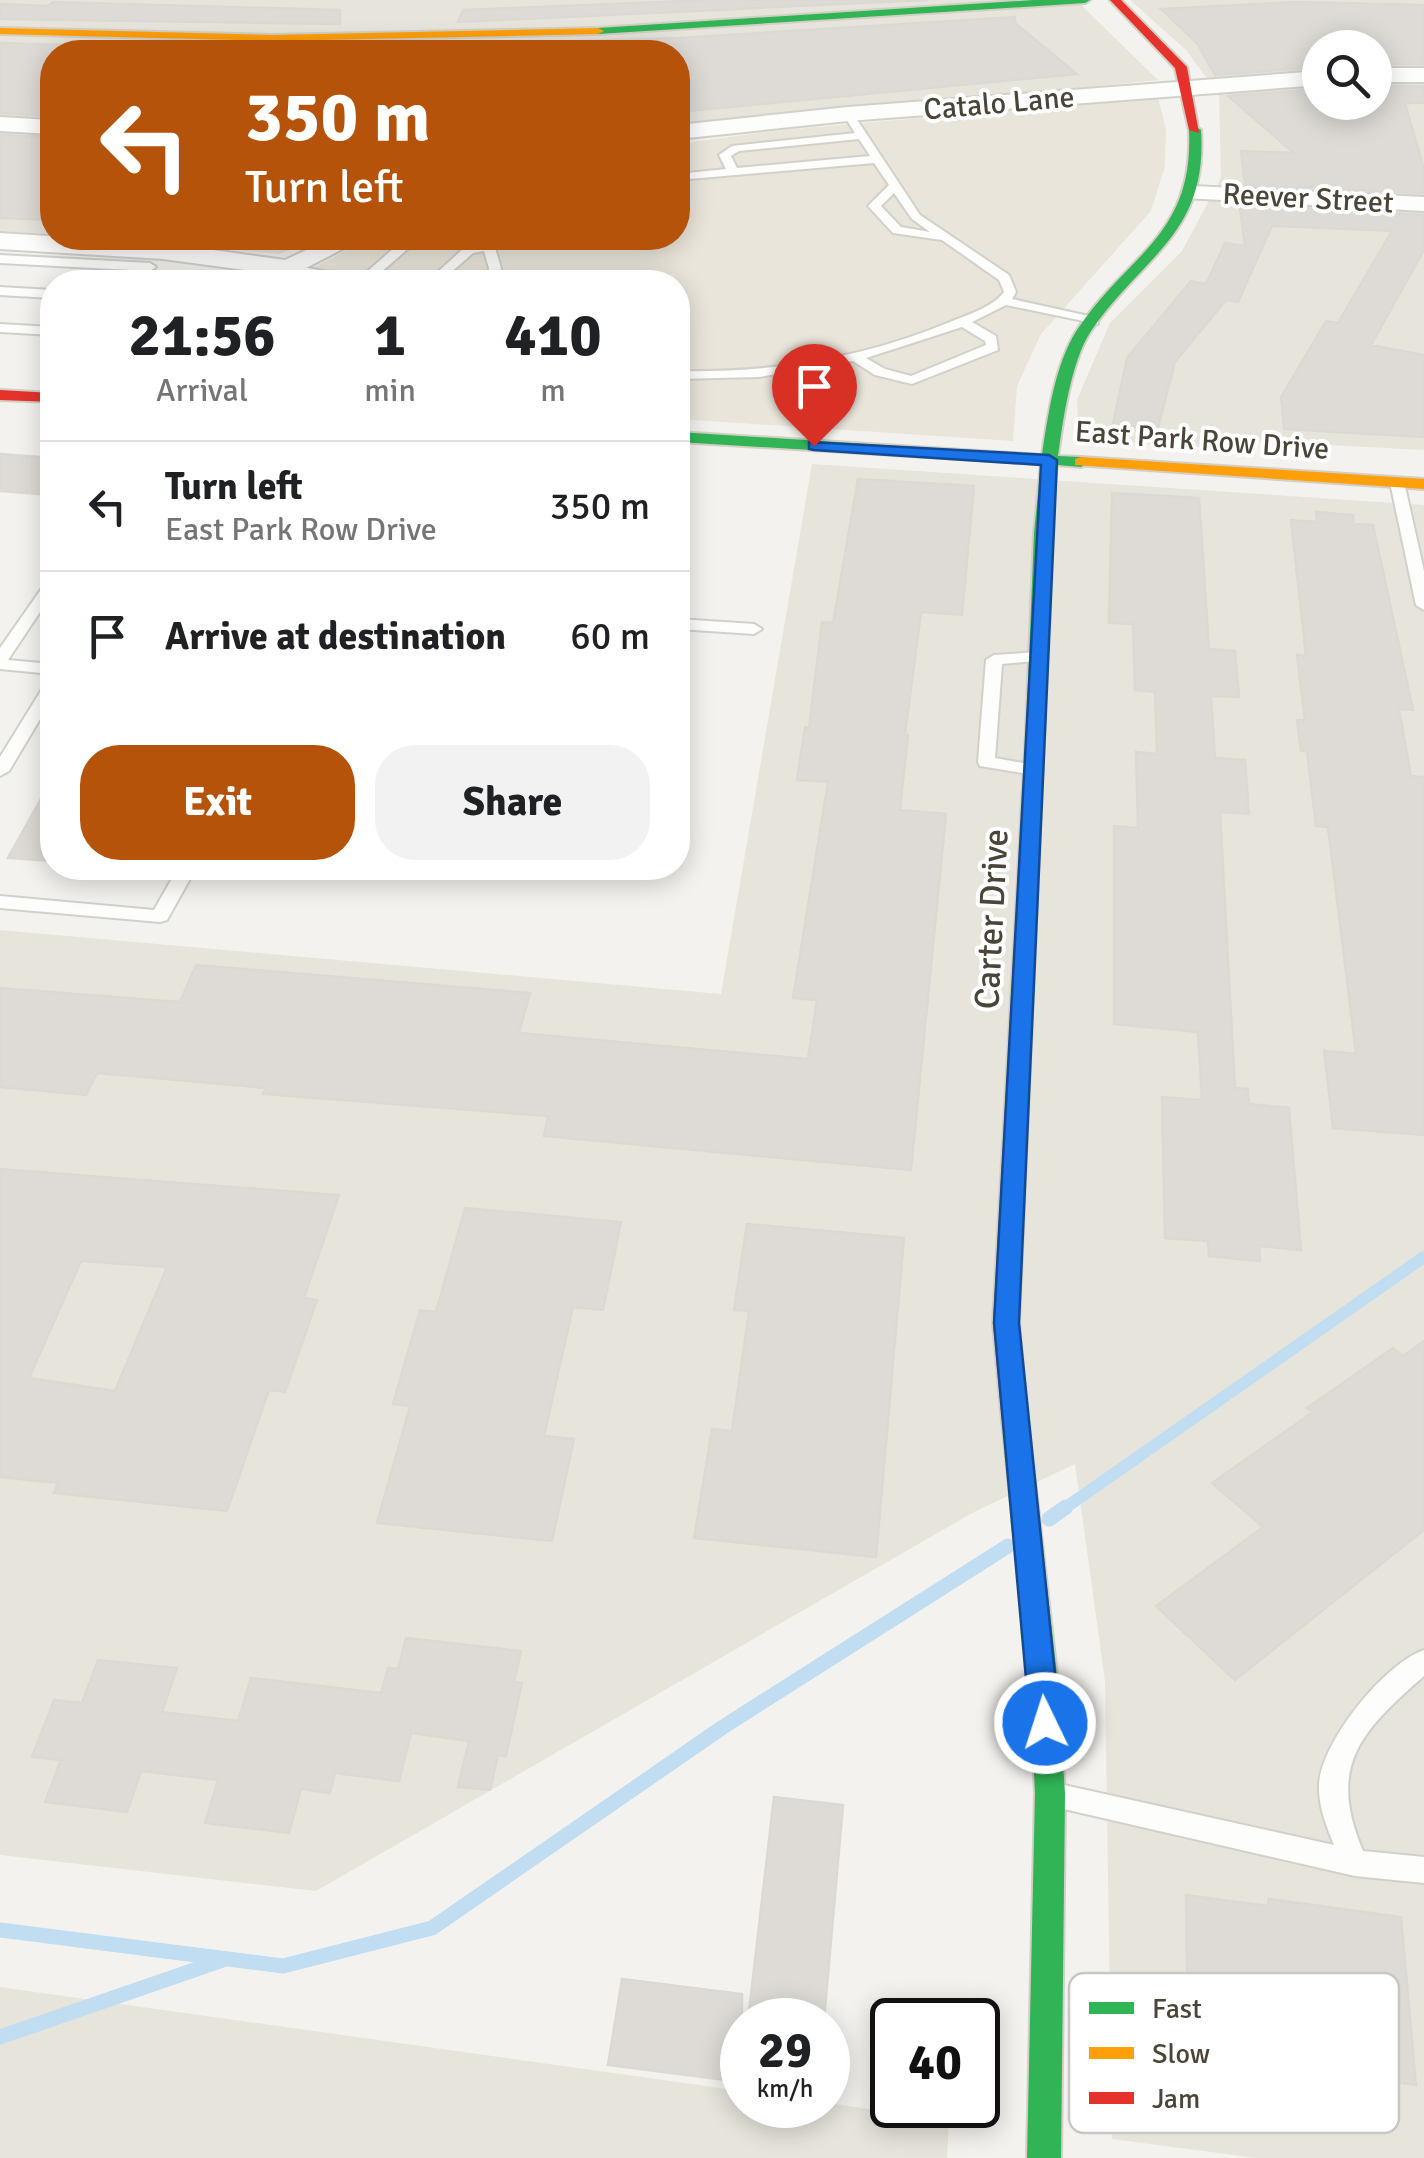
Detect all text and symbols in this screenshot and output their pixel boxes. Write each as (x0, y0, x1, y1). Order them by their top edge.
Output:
map controls (1302, 30, 1392, 120)
button: search (1302, 30, 1392, 120)
text: 350 m (245, 74, 430, 160)
street label: Catalo Lane (922, 78, 1076, 129)
icon: left (80, 80, 210, 210)
text: Turn left (245, 160, 404, 215)
street label: Reever Street (1221, 176, 1395, 221)
text: 21:56 (128, 299, 276, 373)
text: 1 (374, 299, 406, 373)
text: 410 (504, 299, 602, 373)
pin (772, 344, 857, 447)
icon: arrive (787, 359, 842, 414)
text: Arrival (156, 371, 248, 410)
text: min (364, 371, 416, 410)
text: m (540, 371, 566, 410)
street label: East Park Row Drive (1074, 413, 1330, 468)
text: Turn left (165, 463, 303, 510)
icon: left (80, 479, 135, 534)
text: 350 m (550, 483, 650, 530)
text: East Park Row Drive (165, 510, 437, 549)
icon: arrive (80, 609, 135, 664)
text: Arrive at destination (165, 613, 506, 660)
text: 60 m (570, 613, 650, 660)
button: Exit (80, 745, 355, 860)
button: Share (375, 745, 650, 860)
street label: Carter Drive (965, 828, 1018, 1010)
position arrow (993, 1671, 1097, 1775)
legend (1069, 1973, 1399, 2133)
text: Fast (1152, 1992, 1202, 2026)
speed limit sign: 40 (870, 1998, 1000, 2128)
text: 29 (758, 2020, 812, 2082)
text: Slow (1152, 2037, 1210, 2071)
text: km/h (757, 2073, 813, 2104)
text: Jam (1152, 2082, 1200, 2116)

